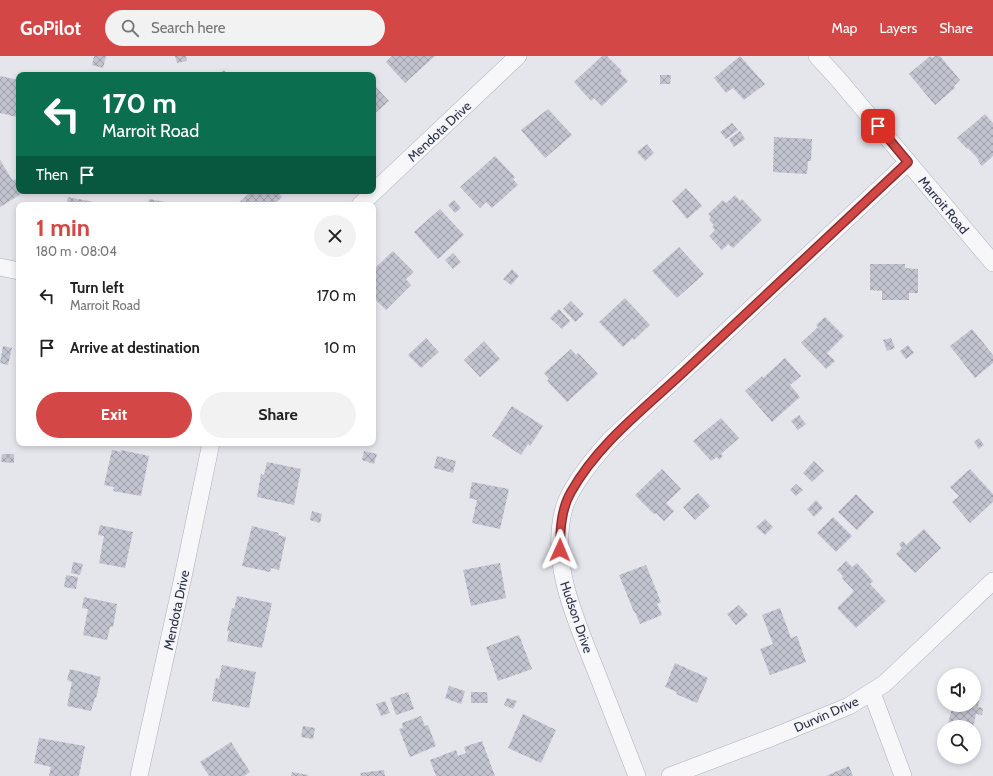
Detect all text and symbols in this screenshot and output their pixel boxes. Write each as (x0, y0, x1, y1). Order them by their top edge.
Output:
search box (105, 10, 385, 46)
text: GoPilot (20, 17, 81, 40)
icon: search (119, 17, 141, 39)
text: Search here (151, 19, 225, 37)
text: Map (832, 19, 857, 37)
text: Layers (879, 19, 917, 37)
text: Share (939, 19, 973, 37)
text: 170 m (102, 86, 177, 120)
icon: left (36, 88, 88, 140)
street label: Mendota Drive (404, 97, 474, 165)
pin (861, 109, 895, 143)
icon: arrive (867, 115, 889, 137)
text: Marroit Road (102, 120, 199, 142)
icon: arrive (76, 164, 98, 186)
text: Then (36, 166, 68, 184)
street label: Marroit Road (915, 173, 973, 237)
text: 1 min (36, 213, 90, 242)
button: close (314, 215, 356, 257)
text: 180 m · 08:04 (36, 243, 117, 259)
text: Turn left (70, 279, 124, 297)
icon: left (36, 285, 58, 307)
text: 170 m (317, 287, 356, 305)
text: Marroit Road (70, 297, 140, 313)
icon: arrive (36, 337, 58, 359)
text: Arrive at destination (70, 339, 200, 357)
text: 10 m (324, 339, 356, 357)
button: Exit (36, 392, 192, 438)
button: Share (200, 392, 356, 438)
position arrow (539, 529, 581, 571)
street label: Mendota Drive (160, 568, 192, 651)
street label: Hudson Drive (557, 579, 597, 655)
map controls (937, 668, 981, 764)
button: sound (937, 668, 981, 712)
street label: Durvin Drive (791, 693, 861, 735)
button: search (937, 720, 981, 764)

